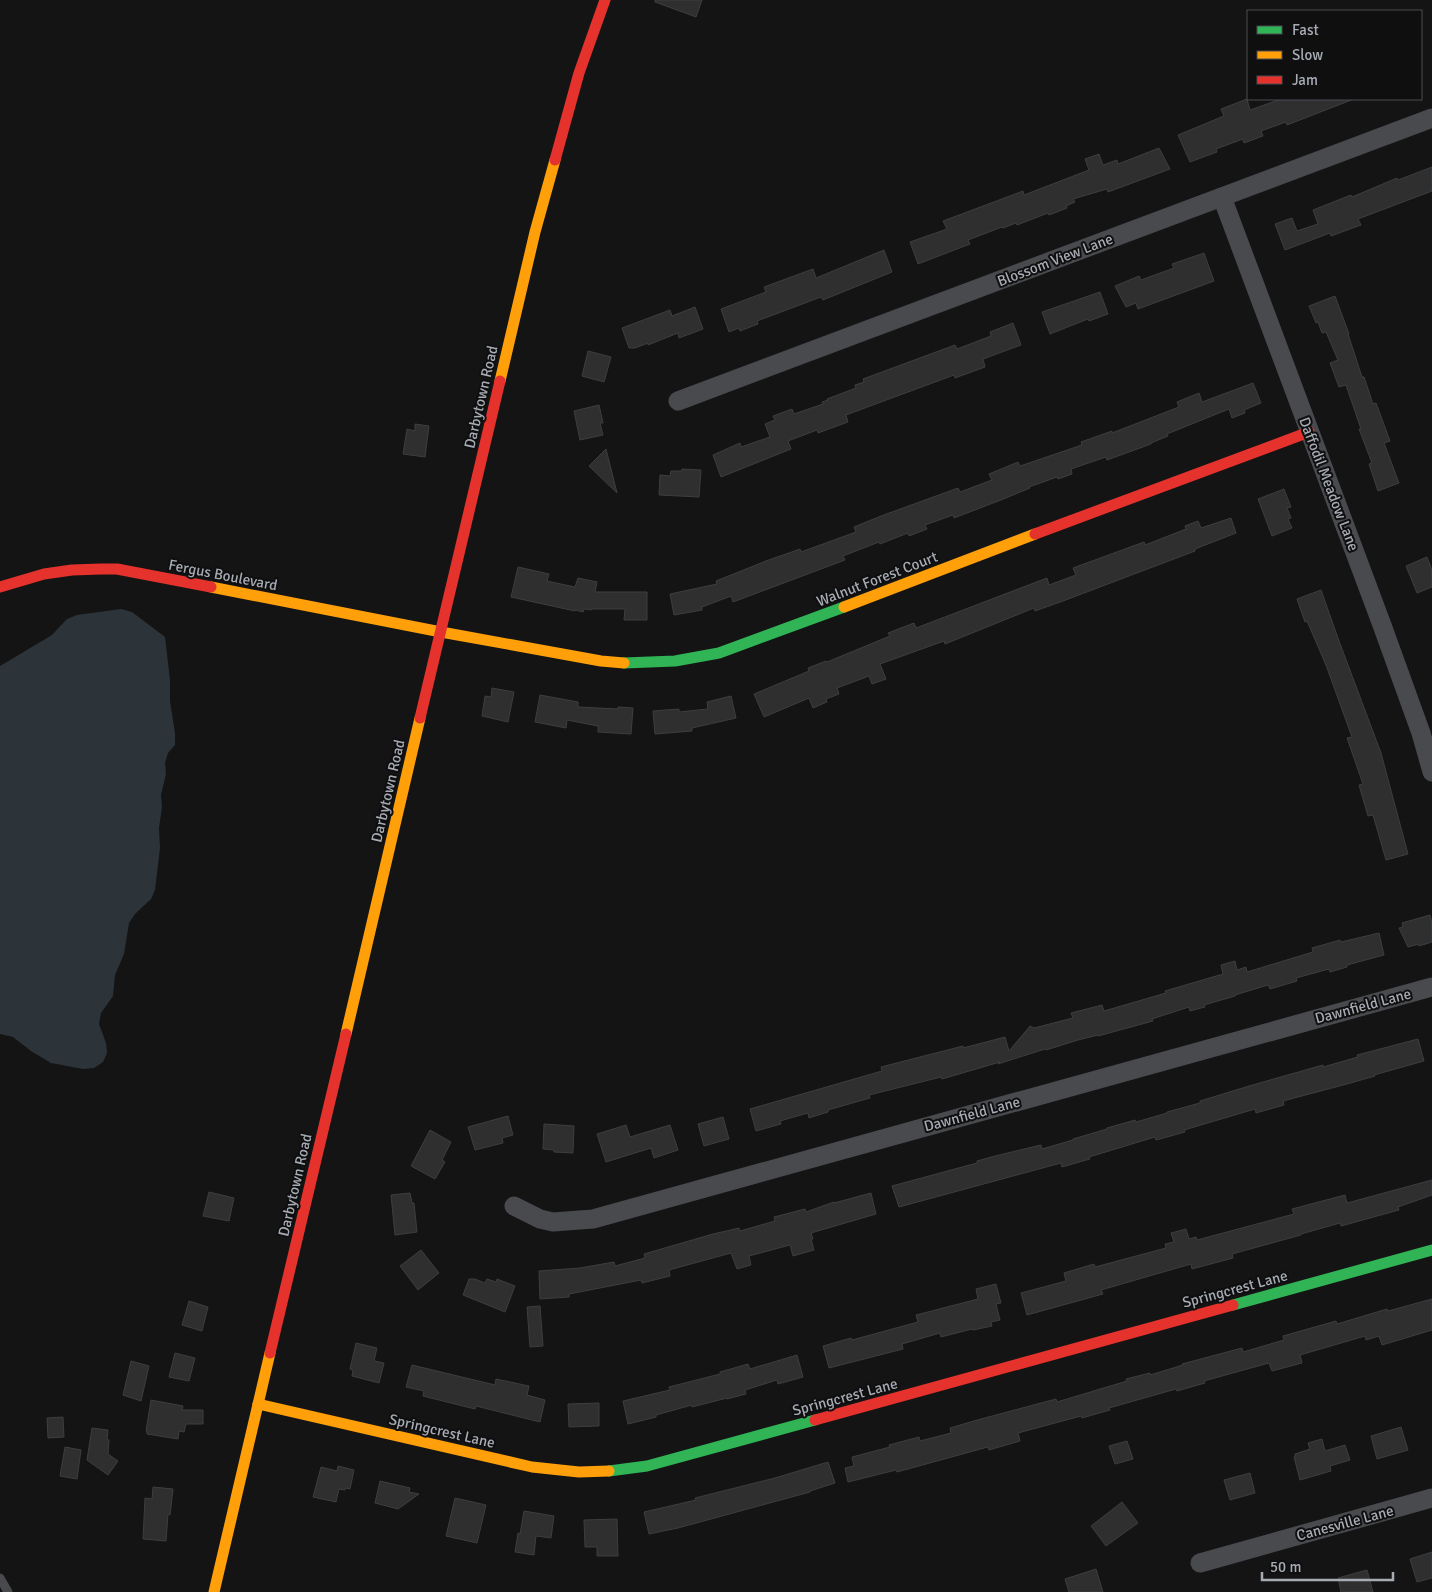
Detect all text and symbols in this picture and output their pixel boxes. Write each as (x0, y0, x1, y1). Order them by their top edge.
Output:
legend (1247, 10, 1422, 100)
text: Fast (1292, 21, 1319, 39)
text: Slow (1292, 46, 1323, 64)
text: Jam (1292, 71, 1318, 89)
street label: Blossom View Lane (995, 230, 1115, 290)
street label: Darbytown Road (460, 344, 502, 450)
street label: Daffodil Meadow Lane (1295, 414, 1363, 554)
street label: Walnut Forest Court (814, 548, 940, 610)
street label: Fergus Boulevard (167, 556, 279, 594)
street label: Darbytown Road (367, 738, 409, 844)
street label: Dawnfield Lane (1313, 985, 1413, 1027)
street label: Dawnfield Lane (922, 1093, 1022, 1135)
street label: Darbytown Road (274, 1132, 316, 1238)
street label: Springcrest Lane (1180, 1266, 1290, 1312)
street label: Springcrest Lane (790, 1374, 900, 1420)
street label: Springcrest Lane (387, 1410, 497, 1452)
street label: Canesville Lane (1294, 1501, 1396, 1545)
scale bar (1262, 1550, 1393, 1582)
text: 50 m (1270, 1558, 1301, 1576)

